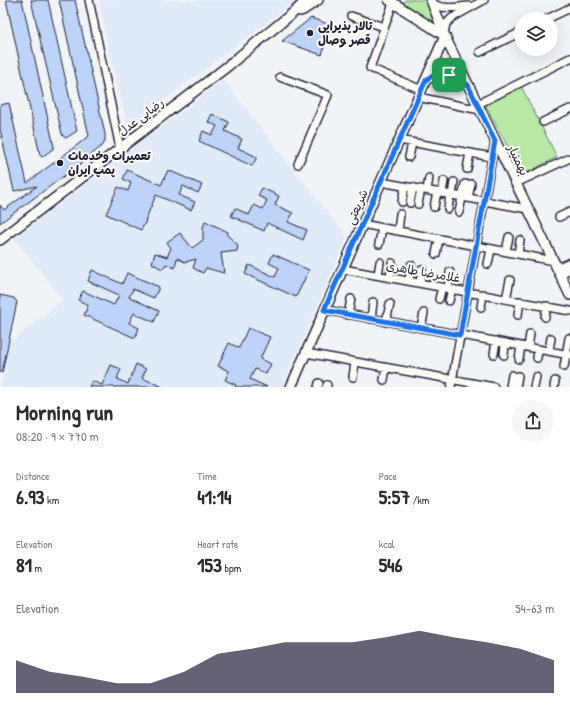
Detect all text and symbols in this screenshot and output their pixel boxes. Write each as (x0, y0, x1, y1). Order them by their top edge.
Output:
map controls (514, 12, 558, 56)
button: layers (514, 12, 558, 56)
place label: تالار پذیرایی قصر وصال (318, 17, 373, 48)
marker: تالار پذیرایی قصر وصال (305, 28, 315, 38)
pin (432, 58, 466, 92)
icon: arrive (438, 64, 460, 86)
street label: رضایی عدل (114, 94, 167, 139)
street label: بهمنیار (503, 140, 533, 178)
place label: تعمیرات وخدمات پمپ ایران (68, 147, 151, 178)
marker: تعمیرات وخدمات پمپ ایران (55, 158, 65, 168)
street label: شریعتی (341, 187, 372, 227)
street label: غلامرضا طاهری (385, 257, 462, 286)
text: Morning run (16, 397, 113, 427)
button: share (512, 400, 554, 442)
text: 08:20 · 9 × 770 m (16, 427, 99, 445)
text: Distance (16, 469, 50, 483)
text: Time (197, 469, 217, 483)
text: Pace (379, 469, 397, 483)
text: 6.93 (16, 483, 45, 510)
text: 41:14 (197, 483, 232, 510)
text: 5:57 (379, 483, 410, 510)
text: km (45, 493, 59, 507)
text: /km (410, 493, 429, 507)
text: Elevation (16, 537, 53, 551)
text: Heart rate (197, 537, 238, 551)
text: kcal (379, 537, 395, 551)
text: 81 (16, 551, 32, 578)
text: 153 (197, 551, 222, 578)
text: 546 (379, 551, 403, 578)
text: m (32, 561, 42, 575)
text: bpm (222, 561, 241, 575)
text: Elevation (16, 599, 59, 617)
text: 54–63 m (515, 599, 554, 617)

